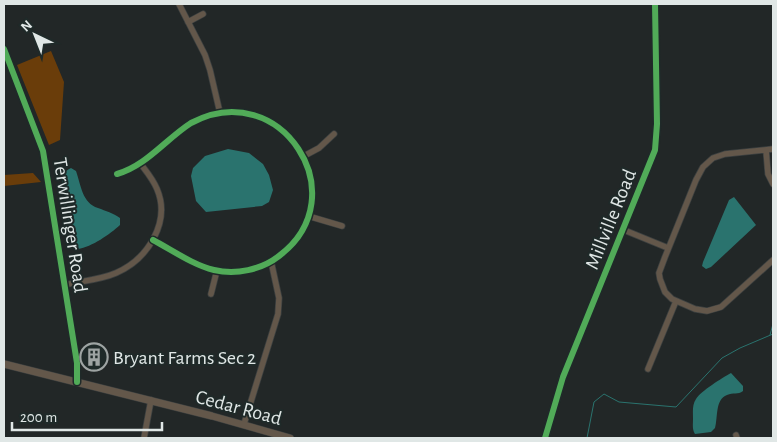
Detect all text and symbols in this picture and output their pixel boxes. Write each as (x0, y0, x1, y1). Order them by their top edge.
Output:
north arrow (10, 10, 60, 60)
text: N (18, 18, 35, 35)
street label: Terwillinger Road (49, 156, 91, 294)
street label: Millville Road (582, 167, 640, 272)
building icon: Bryant Farms Sec 2 (79, 342, 109, 372)
place label: Bryant Farms Sec 2 (113, 348, 256, 368)
street label: Cedar Road (194, 387, 284, 429)
scale bar (12, 400, 162, 432)
text: 200 m (20, 410, 57, 425)

